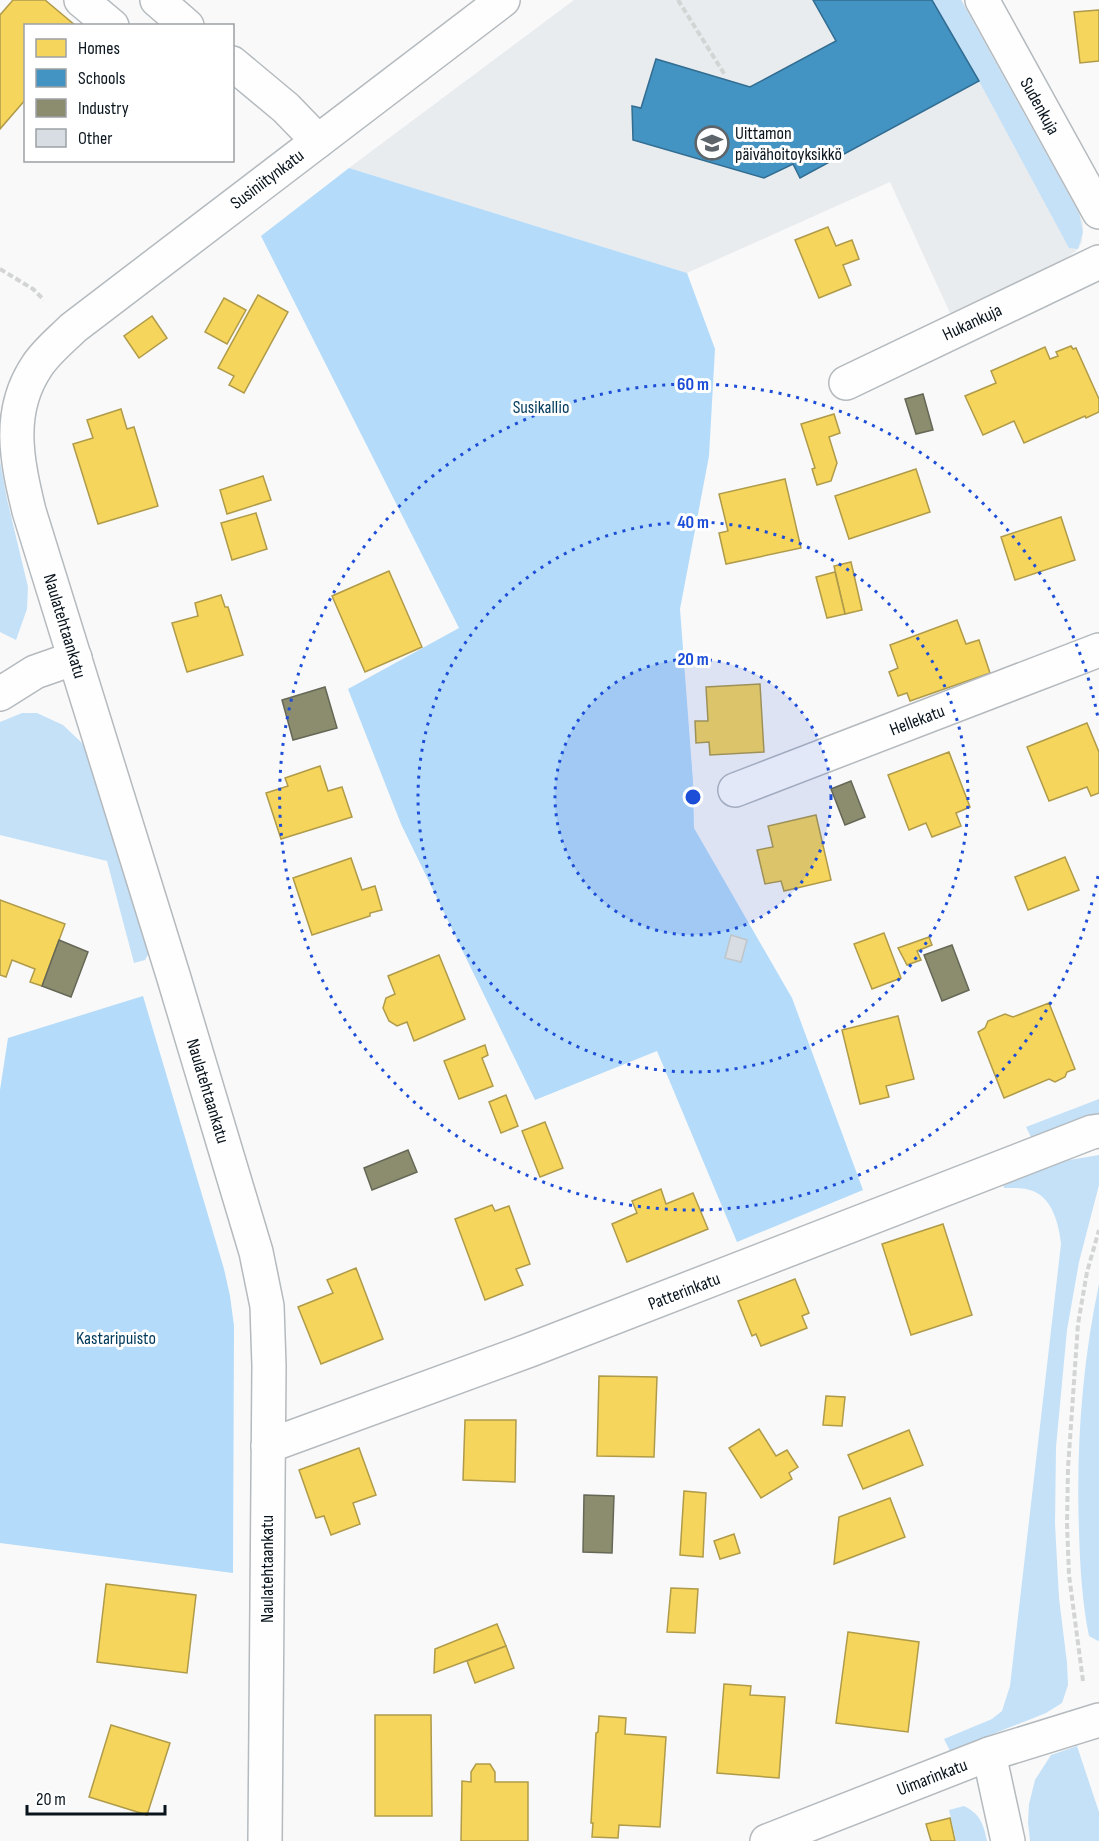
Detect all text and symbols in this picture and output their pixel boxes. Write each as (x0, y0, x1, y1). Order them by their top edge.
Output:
legend (24, 24, 234, 162)
text: Homes (78, 38, 120, 59)
text: Schools (78, 68, 125, 89)
street label: Sudenkuja (1015, 74, 1064, 139)
text: Industry (78, 98, 129, 119)
place label: Uittamon päivähoitoyksikkö (735, 123, 842, 165)
school or university icon: Uittamon päivähoitoyksikkö (694, 125, 730, 161)
text: Other (78, 128, 112, 149)
street label: Susiniitynkatu (226, 145, 308, 214)
street label: Hukankuja (939, 300, 1005, 345)
text: 60 m (677, 374, 709, 395)
park label: Susikallio (513, 397, 569, 418)
text: 40 m (677, 512, 709, 533)
street label: Naulatehtaankatu (39, 571, 90, 681)
text: 20 m (677, 649, 709, 670)
street label: Hellekatu (887, 700, 948, 741)
centre of rings (683, 787, 703, 807)
street label: Naulatehtaankatu (182, 1036, 233, 1146)
street label: Patterinkatu (645, 1268, 723, 1315)
park label: Kastaripuisto (76, 1328, 156, 1349)
street label: Naulatehtaankatu (257, 1515, 278, 1623)
street label: Uimarinkatu (894, 1754, 970, 1800)
scale bar (27, 1778, 165, 1816)
text: 20 m (36, 1789, 66, 1810)

